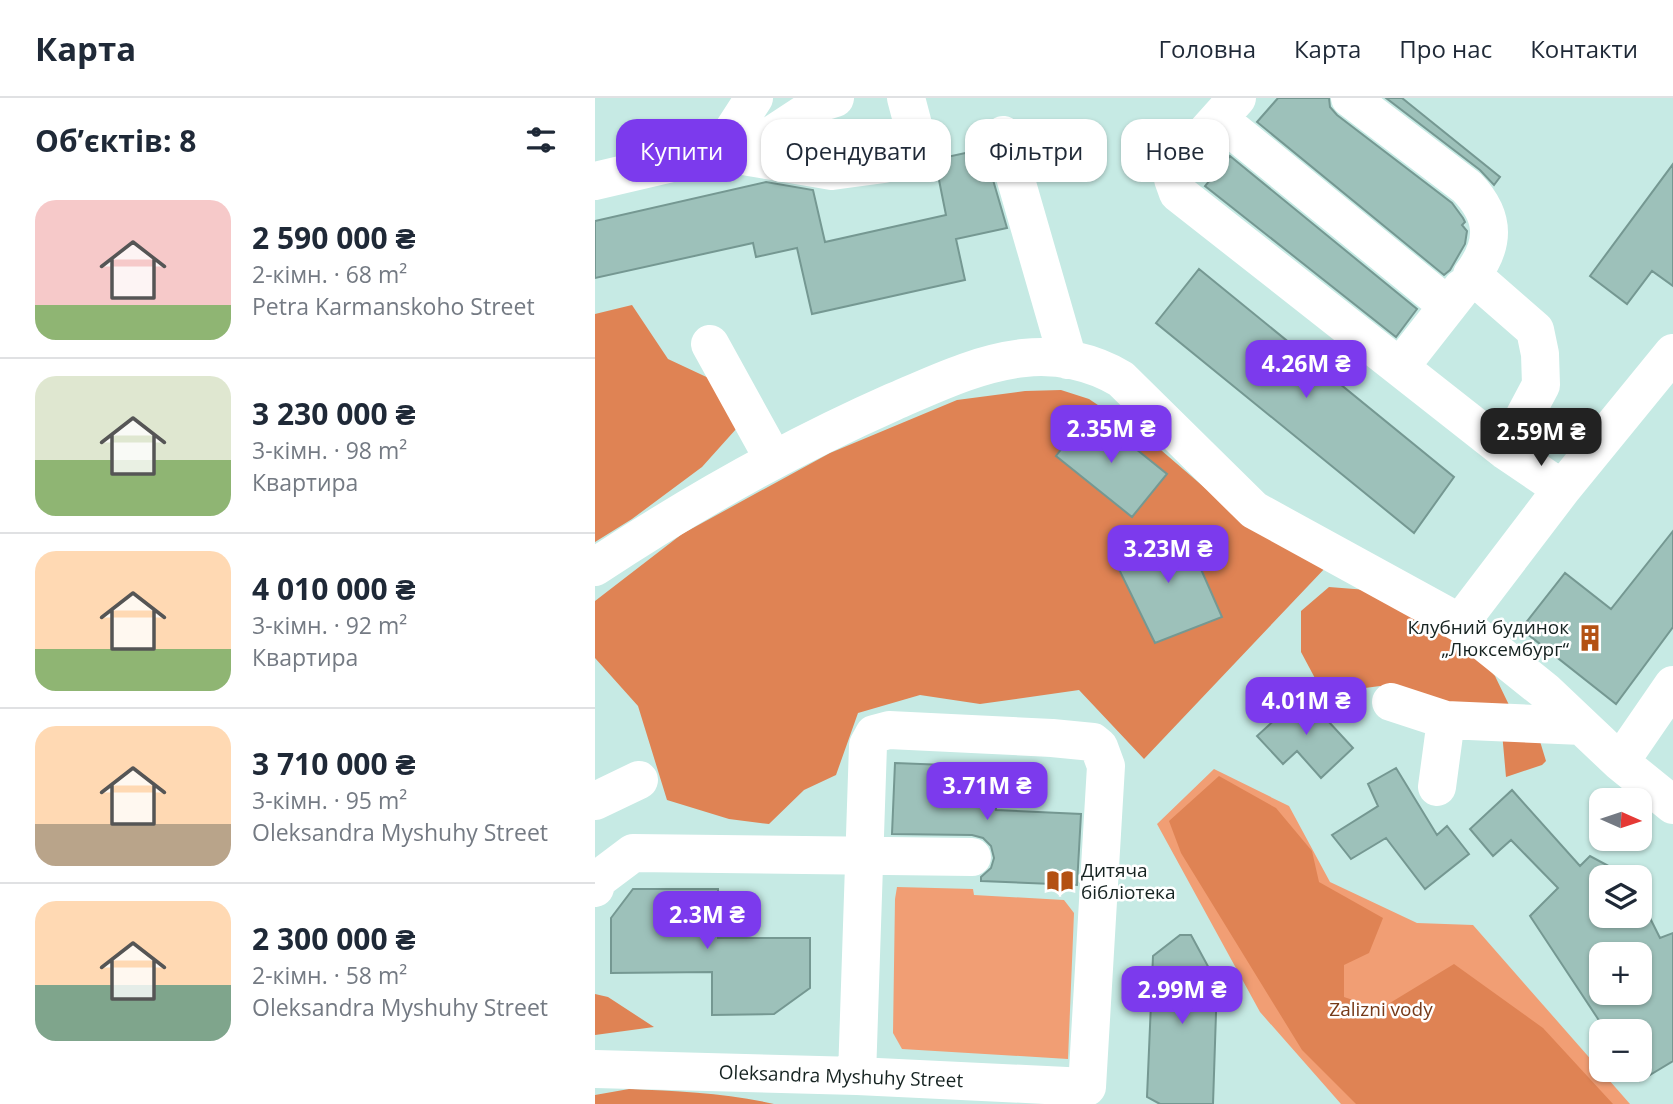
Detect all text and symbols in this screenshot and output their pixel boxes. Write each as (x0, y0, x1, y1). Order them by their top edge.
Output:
text: Карта (35, 26, 136, 71)
text: Головна (1159, 32, 1256, 65)
text: Карта (1294, 32, 1361, 65)
text: Про нас (1399, 32, 1492, 65)
text: Контакти (1530, 32, 1638, 65)
chip: Купити (616, 119, 747, 182)
chip: Орендувати (761, 119, 951, 182)
chip: Фільтри (965, 119, 1107, 182)
chip: Нове (1121, 119, 1229, 182)
text: Об’єктів: 8 (35, 120, 196, 161)
icon: filters (522, 121, 560, 159)
text: 2 590 000 ₴ (252, 217, 415, 258)
icon: home (91, 228, 175, 312)
text: 2-кімн. · 68 m² (252, 258, 407, 290)
text: Petra Karmanskoho Street (252, 290, 535, 322)
pin: 4.26M ₴ (1241, 341, 1371, 400)
text: 4.26M ₴ (1261, 347, 1351, 379)
text: 3 230 000 ₴ (252, 393, 415, 434)
icon: home (91, 404, 175, 488)
pin: 2.35M ₴ (1046, 406, 1176, 465)
pin: 2.59M ₴ (1476, 408, 1606, 468)
text: 2.35M ₴ (1066, 412, 1156, 444)
text: 2.59M ₴ (1496, 415, 1586, 447)
text: 3-кімн. · 98 m² (252, 434, 407, 466)
text: Квартира (252, 466, 358, 498)
pin: 3.23M ₴ (1103, 526, 1233, 585)
text: 3.23M ₴ (1123, 532, 1213, 564)
text: 4 010 000 ₴ (252, 568, 415, 609)
icon: home (91, 579, 175, 663)
text: 3-кімн. · 92 m² (252, 609, 407, 641)
place label: Клубний будинок „Люксембург“ (1408, 614, 1569, 662)
building icon: Клубний будинок „Люксембург“ (1575, 623, 1605, 653)
text: Квартира (252, 641, 358, 673)
pin: 4.01M ₴ (1241, 678, 1371, 737)
text: 4.01M ₴ (1261, 684, 1351, 716)
text: 3 710 000 ₴ (252, 743, 415, 784)
icon: home (91, 754, 175, 838)
pin: 3.71M ₴ (922, 762, 1052, 822)
text: 3.71M ₴ (942, 769, 1032, 801)
text: 3-кімн. · 95 m² (252, 784, 407, 816)
north arrow (1589, 788, 1652, 850)
map controls (1589, 788, 1652, 1082)
text: Oleksandra Myshuhy Street (252, 816, 548, 848)
place label: Дитяча бібліотека (1081, 857, 1175, 905)
button: layers (1589, 865, 1652, 928)
library icon: Дитяча бібліотека (1045, 866, 1075, 896)
pin: 2.3M ₴ (650, 892, 764, 951)
text: 2.3M ₴ (669, 898, 745, 930)
text: 2 300 000 ₴ (252, 918, 415, 959)
icon: home (91, 929, 175, 1013)
button: + (1589, 942, 1652, 1005)
text: 2-кімн. · 58 m² (252, 959, 407, 991)
pin: 2.99M ₴ (1117, 967, 1247, 1026)
text: 2.99M ₴ (1137, 973, 1227, 1005)
text: Oleksandra Myshuhy Street (252, 991, 548, 1023)
park label: Zalizni vody (1329, 996, 1433, 1022)
button: − (1589, 1019, 1652, 1082)
street label: Oleksandra Myshuhy Street (718, 1059, 964, 1093)

